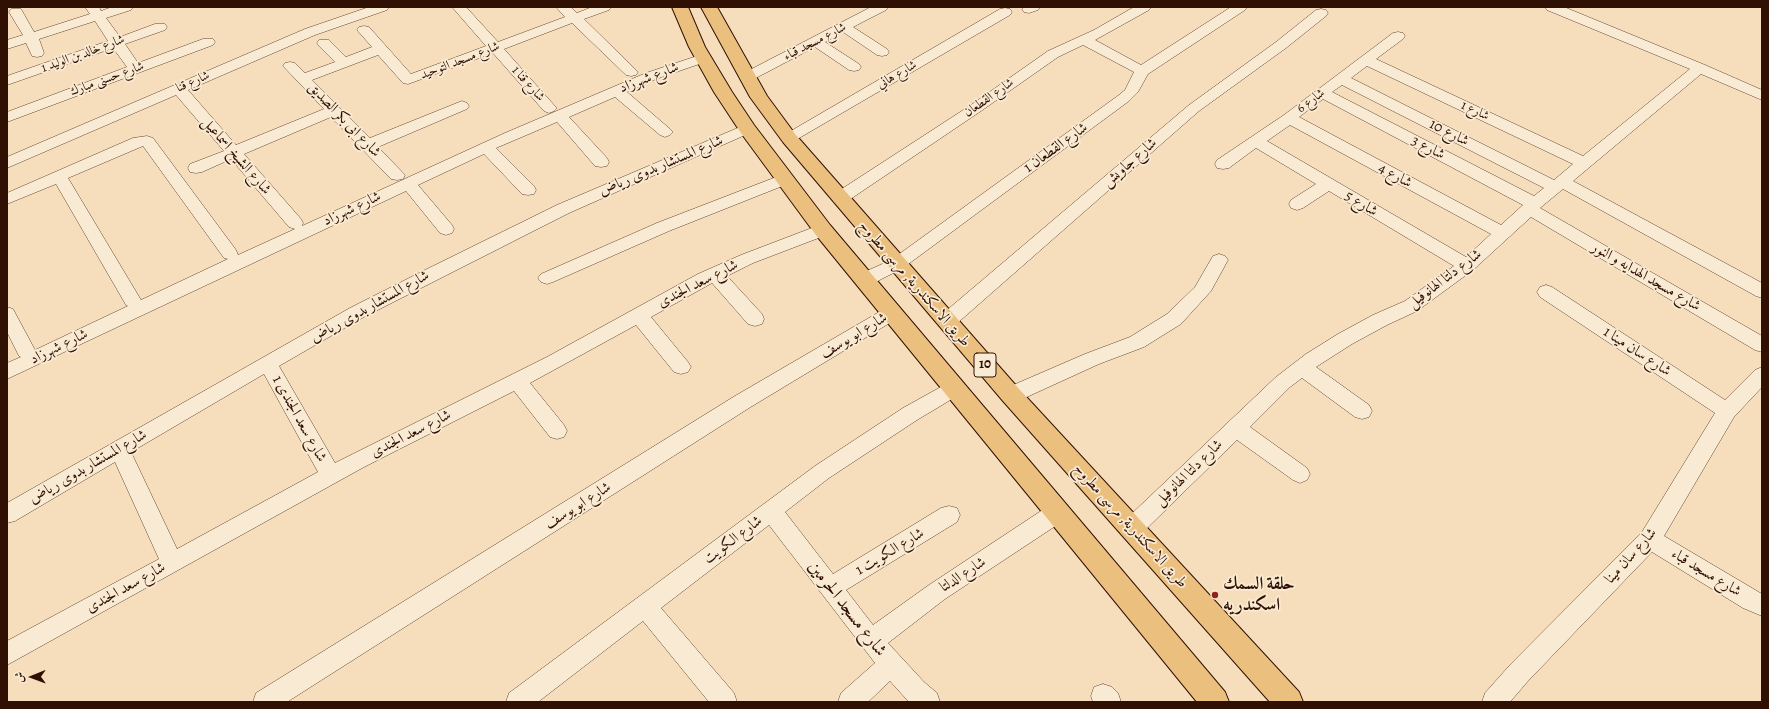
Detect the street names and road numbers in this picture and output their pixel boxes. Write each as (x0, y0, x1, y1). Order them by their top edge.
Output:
street label: شارع مسجد قباء (781, 20, 849, 64)
street label: شارع خالد بن الوليد 1 (39, 32, 127, 76)
street label: شارع مسجد التوحيد (418, 39, 502, 83)
street label: شارع هاني (874, 57, 920, 93)
street label: شارع حسنى مبارك (68, 58, 146, 100)
street label: شارع شهرزاد (617, 58, 681, 98)
street label: شارع قنا 1 (508, 63, 548, 105)
street label: شارع قنا (174, 68, 212, 96)
street label: شارع القطعان (961, 75, 1017, 121)
street label: شارع ابى بكر الصديق (304, 79, 384, 161)
street label: شارع 6 (1294, 85, 1328, 117)
street label: شارع 1 (1458, 98, 1492, 124)
street label: شارع الشيخ اسماعيل (197, 113, 275, 199)
street label: شارع 10 (1426, 115, 1472, 151)
street label: شارع القطعان 1 (1021, 119, 1091, 177)
street label: شارع المستشار بدوى رياض (596, 132, 726, 200)
street label: شارع 3 (1408, 132, 1448, 164)
street label: شارع جاويش (1099, 134, 1161, 192)
street label: شارع 4 (1375, 160, 1415, 192)
street label: شارع 5 (1341, 187, 1381, 221)
street label: شارع شهرزاد (320, 188, 384, 230)
street label: طريق الاسكندرية, مرسى مطروح (854, 217, 974, 351)
street label: شارع مسجد الهدايه و النور (1588, 238, 1704, 316)
street label: شارع دلتا الهانوفيل (1404, 245, 1486, 313)
street label: شارع سعد الجندى (655, 256, 741, 312)
street label: شارع المستشار بدوى رياض (307, 267, 433, 347)
street label: شارع ابو يوسف (817, 309, 891, 363)
street label: شارع سان مينا 1 (1600, 323, 1674, 381)
street label: شارع شهرزاد (27, 325, 91, 369)
road number: 10 (974, 353, 996, 377)
street label: شارع سعد الجندى 1 (268, 373, 330, 465)
street label: شارع سعد الجندى (368, 406, 454, 462)
street label: شارع المستشار بدوى رياض (26, 426, 150, 508)
street label: شارع دلتا الهانوفيل (1151, 436, 1227, 510)
street label: طريق الاسكندرية, مرسى مطروح (1069, 460, 1191, 592)
street label: شارع ابو يوسف (541, 479, 615, 533)
street label: شارع الكويت (700, 512, 766, 568)
street label: شارع الكويت 1 (852, 524, 928, 580)
street label: شارع سان مينا (1601, 524, 1661, 588)
street label: شارع مسجد قباء (1668, 545, 1744, 601)
street label: شارع الدلتا (937, 553, 989, 597)
street label: شارع مسجد الحرمين (803, 557, 891, 661)
street label: شارع سعد الجندى (83, 559, 169, 617)

